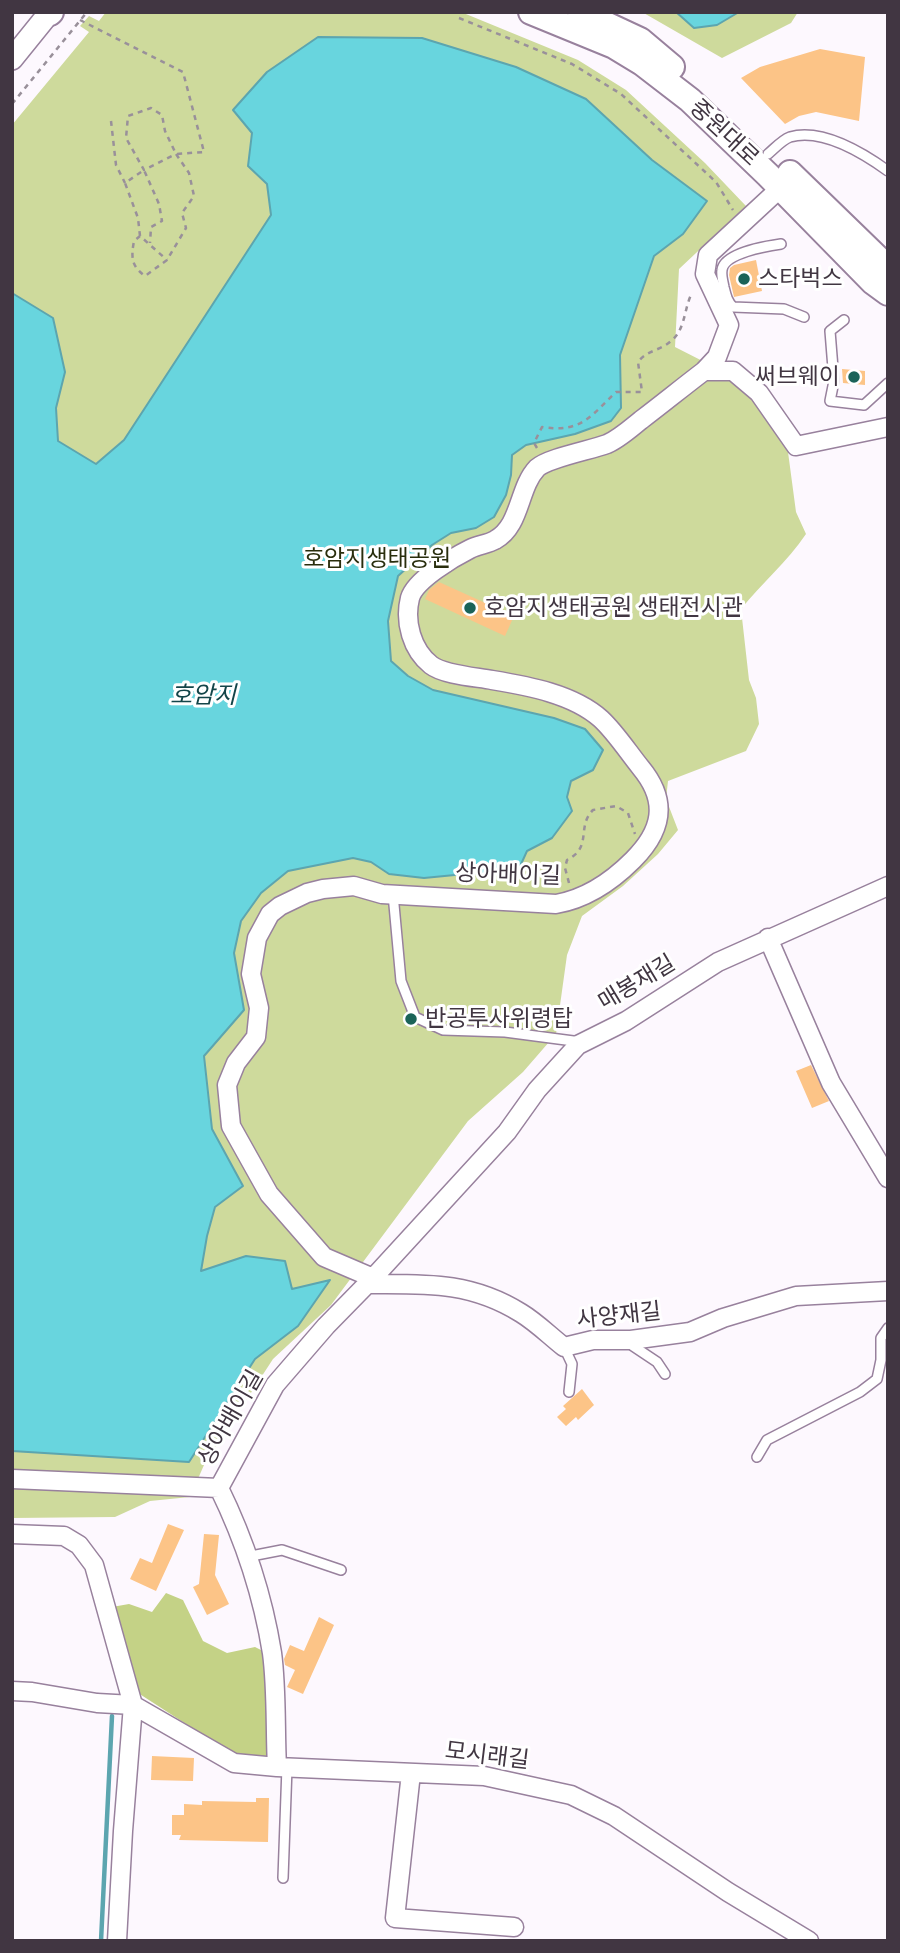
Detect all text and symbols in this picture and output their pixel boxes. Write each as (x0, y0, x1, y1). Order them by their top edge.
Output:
street label: 중원대로 (684, 94, 764, 172)
place label: 스타벅스 (758, 265, 843, 293)
marker: 스타벅스 (736, 271, 752, 287)
place label: 써브웨이 (755, 363, 840, 391)
marker: 써브웨이 (846, 369, 862, 385)
park label: 호암지생태공원 (303, 545, 451, 573)
place label: 호암지생태공원 생태전시관 (484, 594, 743, 622)
marker: 호암지생태공원 생태전시관 (462, 600, 478, 616)
water label: 호암지 (170, 682, 236, 710)
street label: 상아배이길 (455, 859, 561, 891)
street label: 매봉재길 (594, 949, 680, 1017)
place label: 반공투사위령탑 (425, 1005, 573, 1033)
marker: 반공투사위령탑 (403, 1011, 419, 1027)
street label: 사양재길 (575, 1298, 663, 1334)
street label: 상아배이길 (193, 1365, 269, 1471)
street label: 모시래길 (443, 1737, 531, 1775)

